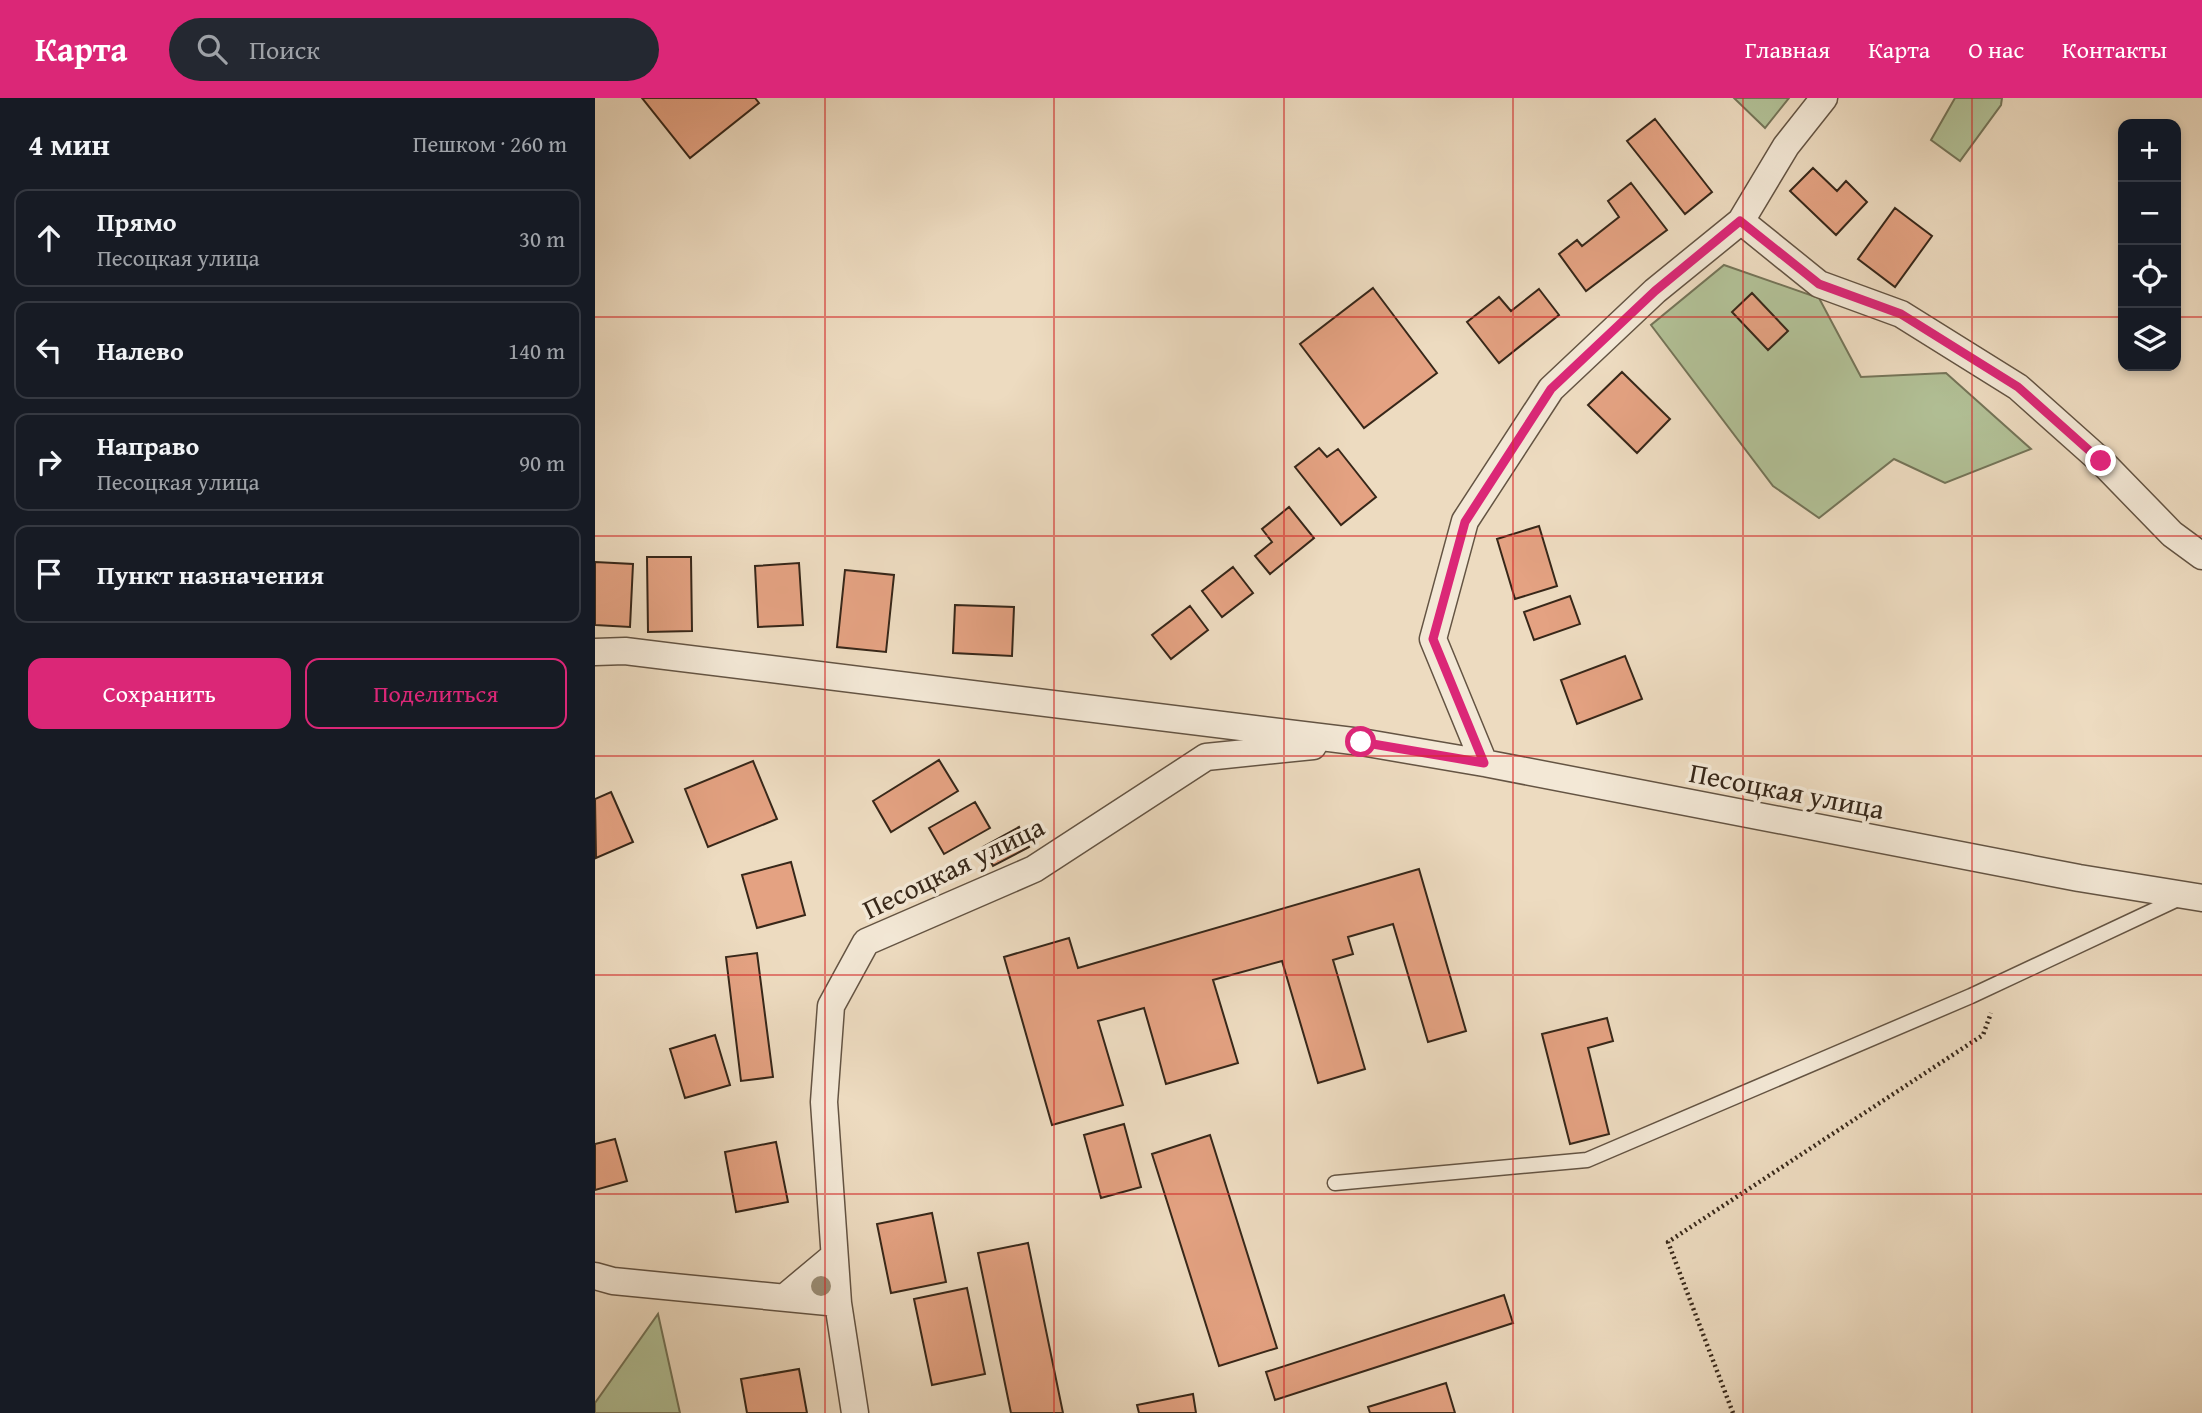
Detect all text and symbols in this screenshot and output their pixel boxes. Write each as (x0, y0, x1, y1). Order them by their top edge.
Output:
search box (169, 18, 659, 81)
text: Карта (35, 25, 127, 73)
icon: search (193, 30, 231, 68)
text: Поиск (249, 30, 320, 69)
text: Главная (1745, 32, 1830, 67)
text: Карта (1868, 32, 1930, 67)
text: О нас (1968, 32, 2024, 67)
text: Контакты (2062, 32, 2167, 67)
map controls (2118, 119, 2181, 371)
button: + (2118, 119, 2181, 182)
text: 4 мин (28, 122, 110, 166)
text: Пешком · 260 m (413, 127, 567, 160)
button: − (2118, 182, 2181, 245)
text: Прямо (97, 202, 177, 241)
icon: ahead (30, 219, 68, 257)
text: 30 m (519, 222, 565, 255)
text: Песоцкая улица (97, 241, 259, 274)
button: locate (2118, 245, 2181, 308)
button: layers (2118, 308, 2181, 371)
icon: left (30, 331, 68, 369)
text: Налево (97, 331, 184, 370)
text: 140 m (508, 334, 565, 367)
text: Направо (97, 426, 199, 465)
icon: right (30, 443, 68, 481)
route end (2085, 445, 2116, 476)
text: 90 m (519, 446, 565, 479)
text: Песоцкая улица (97, 465, 259, 498)
icon: arrive (30, 555, 68, 593)
text: Пункт назначения (97, 555, 324, 594)
button: Сохранить (28, 658, 291, 729)
button: Поделиться (305, 658, 567, 729)
route start (1345, 726, 1376, 757)
street label: Песоцкая улица (1686, 751, 1889, 829)
street label: Песоцкая улица (855, 805, 1051, 929)

